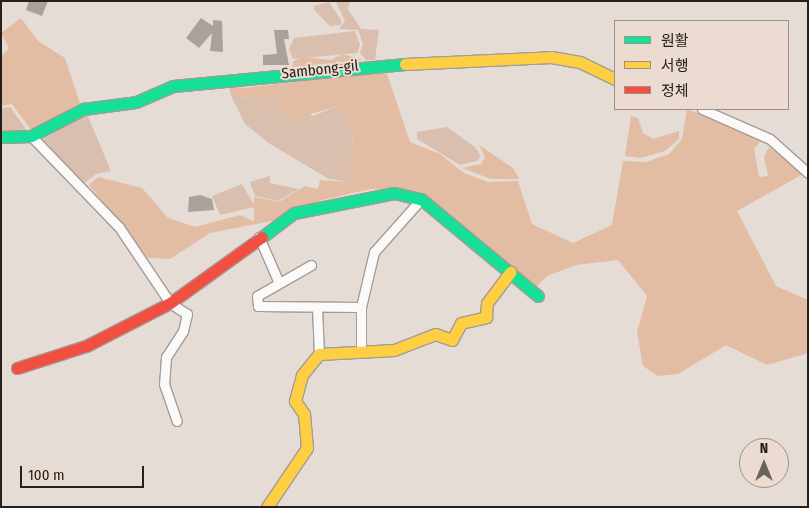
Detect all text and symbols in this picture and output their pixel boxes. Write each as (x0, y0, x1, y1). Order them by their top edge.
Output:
legend (614, 20, 789, 110)
text: 원활 (661, 32, 689, 50)
street label: Sambong-gil (281, 57, 359, 83)
text: 서행 (661, 57, 689, 75)
text: 정체 (661, 82, 689, 100)
north arrow (739, 438, 789, 488)
text: N (760, 440, 768, 457)
scale bar (22, 456, 146, 488)
text: 100 m (28, 466, 65, 484)

